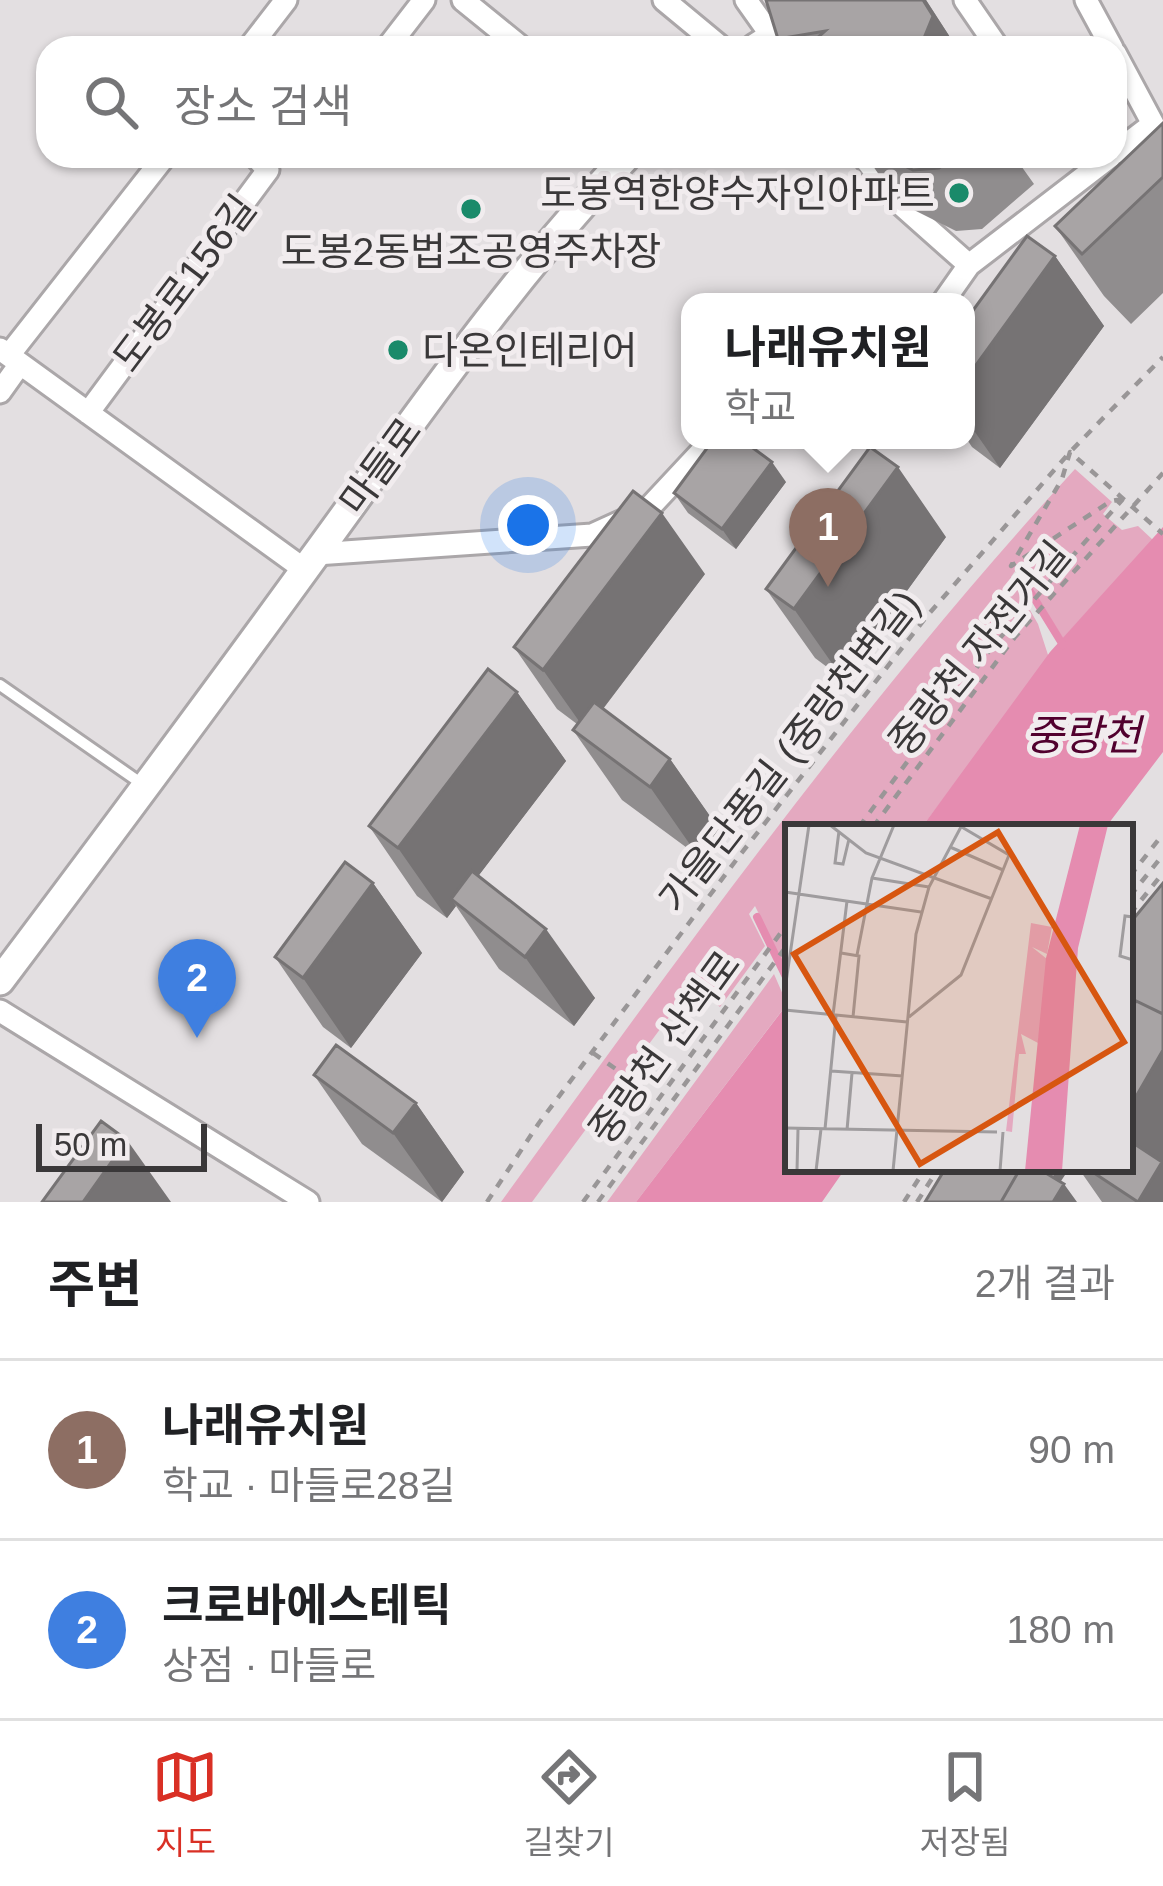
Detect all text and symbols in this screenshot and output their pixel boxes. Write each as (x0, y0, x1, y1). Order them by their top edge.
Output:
search box (36, 36, 1127, 168)
icon: search (78, 69, 144, 135)
text: 장소 검색 (174, 81, 352, 132)
place label: 도봉역한양수자인아파트 (540, 172, 935, 215)
marker: 도봉역한양수자인아파트 (946, 180, 972, 206)
street label: 도봉로156길 (104, 187, 264, 380)
marker: 도봉2동법조공영주차장 (458, 196, 484, 222)
place label: 도봉2동법조공영주차장 (281, 230, 661, 273)
popup (681, 293, 975, 449)
text: 나래유치원 (724, 322, 932, 373)
place label: 다온인테리어 (422, 329, 637, 372)
marker: 다온인테리어 (385, 337, 411, 363)
text: 학교 (724, 386, 796, 429)
street label: 마들로 (331, 410, 429, 522)
pin: 1 (789, 488, 867, 587)
your location (498, 495, 558, 555)
street label: 중랑천 자전거길 (880, 533, 1079, 764)
street label: 가을단풍길 (중랑천변길) (651, 582, 928, 920)
water label: 중랑천 (1025, 712, 1145, 759)
inset map (785, 824, 1133, 1172)
pin: 2 (158, 939, 236, 1038)
street label: 중랑천 산책로 (581, 943, 748, 1151)
scale bar (36, 1118, 207, 1171)
text: 50 m (54, 1126, 127, 1163)
text: 주변 (48, 1256, 142, 1313)
text: 2개 결과 (975, 1262, 1115, 1305)
text: 나래유치원 (162, 1400, 369, 1451)
text: 1 (76, 1428, 98, 1471)
text: 90 m (1028, 1428, 1115, 1471)
text: 학교 · 마들로28길 (162, 1464, 455, 1507)
text: 크로바에스테틱 (162, 1580, 452, 1631)
text: 2 (76, 1608, 98, 1651)
text: 180 m (1007, 1608, 1115, 1651)
text: 상점 · 마들로 (162, 1644, 376, 1687)
tab: 지도 (152, 1744, 218, 1864)
tab: 길찾기 (523, 1744, 615, 1864)
tab: 저장됨 (919, 1744, 1011, 1864)

